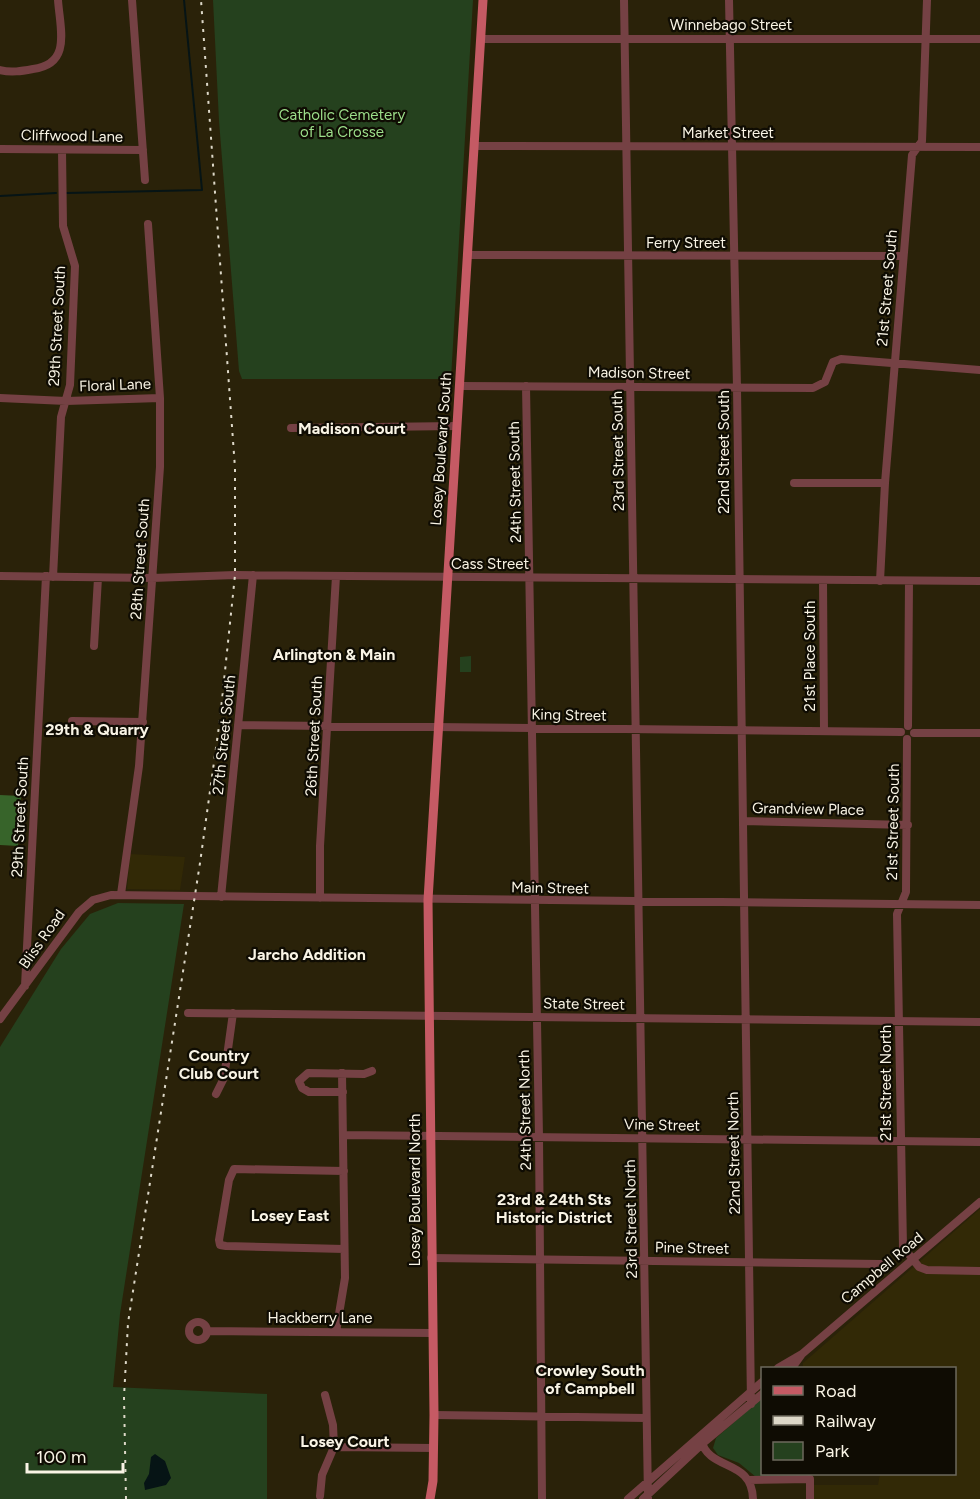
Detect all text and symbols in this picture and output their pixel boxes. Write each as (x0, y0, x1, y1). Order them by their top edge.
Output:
street label: Winnebago Street (670, 16, 793, 34)
park label: Catholic Cemetery of La Crosse (279, 106, 405, 141)
street label: Market Street (682, 124, 774, 142)
street label: Cliffwood Lane (21, 126, 123, 146)
street label: 21st Street South (873, 229, 901, 347)
street label: Ferry Street (646, 234, 726, 252)
street label: 29th Street South (45, 265, 69, 387)
street label: Madison Street (588, 363, 691, 383)
street label: Losey Boulevard South (427, 372, 455, 526)
street label: Floral Lane (79, 375, 151, 395)
street label: 22nd Street South (715, 390, 733, 514)
street label: 23rd Street South (608, 391, 628, 511)
district label: Madison Court (298, 419, 406, 438)
street label: 24th Street South (505, 421, 525, 543)
street label: 28th Street South (127, 498, 153, 620)
street label: Cass Street (451, 555, 529, 573)
street label: 21st Place South (801, 601, 819, 711)
district label: Arlington & Main (273, 645, 395, 664)
street label: 27th Street South (209, 674, 239, 796)
street label: 26th Street South (302, 675, 326, 797)
street label: King Street (531, 705, 607, 725)
district label: 29th & Quarry (45, 720, 150, 739)
street label: 29th Street South (8, 756, 32, 878)
street label: 21st Street South (883, 763, 903, 881)
street label: Grandview Place (752, 799, 864, 819)
street label: Main Street (511, 878, 589, 898)
street label: Bliss Road (15, 906, 69, 972)
district label: Jarcho Addition (248, 945, 366, 964)
street label: State Street (543, 994, 625, 1014)
street label: 21st Street North (877, 1025, 895, 1141)
district label: Country Club Court (179, 1046, 259, 1083)
street label: 24th Street North (515, 1050, 535, 1170)
street label: 22nd Street North (724, 1091, 744, 1215)
street label: Losey Boulevard North (406, 1114, 424, 1266)
street label: Vine Street (624, 1115, 701, 1135)
street label: 23rd Street North (621, 1159, 641, 1279)
district label: 23rd & 24th Sts Historic District (496, 1190, 612, 1227)
district label: Losey East (251, 1206, 329, 1225)
street label: Campbell Road (837, 1228, 927, 1308)
street label: Pine Street (655, 1238, 730, 1258)
street label: Hackberry Lane (267, 1309, 373, 1327)
district label: Crowley South of Campbell (535, 1361, 645, 1398)
legend (761, 1367, 956, 1475)
text: Road (815, 1380, 856, 1402)
text: Railway (815, 1410, 877, 1432)
district label: Losey Court (300, 1432, 390, 1451)
scale bar (27, 1436, 123, 1474)
text: Park (815, 1440, 850, 1462)
text: 100 m (36, 1446, 86, 1468)

